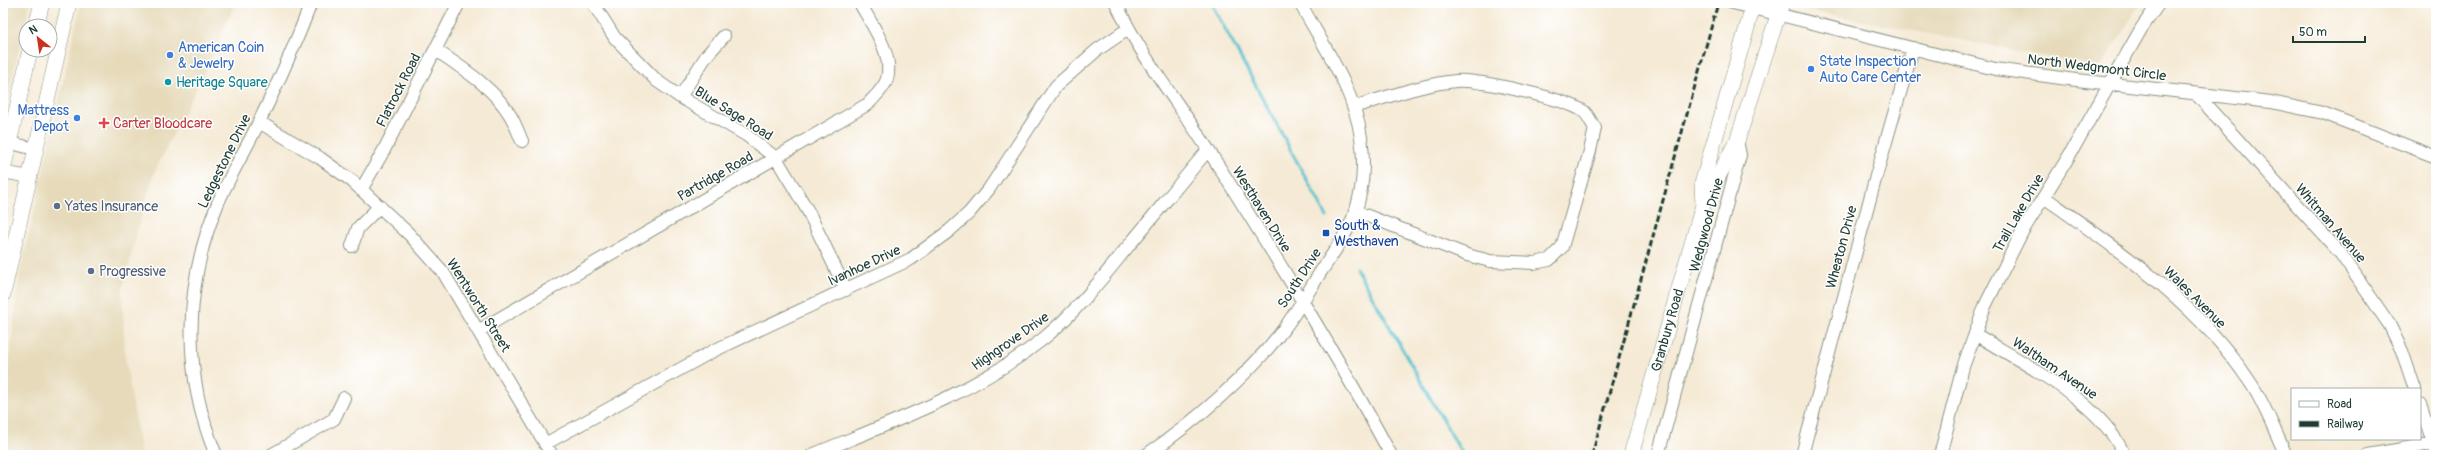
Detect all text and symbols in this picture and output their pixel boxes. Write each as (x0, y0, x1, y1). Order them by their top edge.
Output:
north arrow (18, 18, 58, 58)
scale bar (2293, 18, 2365, 44)
text: N (27, 22, 40, 37)
text: 50 m (2299, 25, 2327, 40)
place label: American Coin & Jewelry (178, 39, 264, 72)
marker: American Coin & Jewelry (165, 50, 175, 60)
street label: Flatrock Road (373, 50, 424, 130)
street label: North Wedgmont Circle (2027, 51, 2167, 84)
place label: State Inspection Auto Care Center (1819, 53, 1921, 86)
marker: State Inspection Auto Care Center (1806, 64, 1816, 74)
place label: Heritage Square (176, 74, 268, 91)
marker: Heritage Square (163, 77, 173, 87)
street label: Blue Sage Road (692, 83, 776, 144)
place label: Mattress Depot (17, 102, 70, 135)
street label: Ledgestone Drive (194, 111, 255, 211)
marker: Mattress Depot (72, 113, 82, 123)
place label: Carter Bloodcare (113, 115, 212, 132)
marker: Carter Bloodcare (98, 117, 110, 129)
street label: Partridge Road (674, 148, 756, 205)
street label: Westhaven Drive (1229, 163, 1295, 255)
street label: Trail Lake Drive (1989, 171, 2048, 256)
street label: Wedgwood Drive (1686, 176, 1727, 274)
street label: Whitman Avenue (2292, 180, 2370, 266)
place label: Yates Insurance (64, 198, 158, 215)
marker: Yates Insurance (52, 201, 62, 211)
street label: Wheaton Drive (1822, 204, 1861, 291)
place label: South & Westhaven (1334, 217, 1399, 250)
marker: South & Westhaven (1321, 228, 1331, 238)
street label: Ivanhoe Drive (825, 241, 903, 290)
street label: South Drive (1274, 245, 1325, 311)
street label: Wentworth Street (443, 255, 514, 356)
place label: Progressive (99, 263, 166, 280)
street label: Wales Avenue (2160, 263, 2229, 332)
marker: Progressive (86, 266, 96, 276)
street label: Granbury Road (1647, 287, 1687, 374)
street label: Highgrove Drive (968, 308, 1052, 374)
street label: Waltham Avenue (2009, 334, 2101, 403)
legend (2291, 388, 2421, 440)
text: Road (2327, 397, 2352, 412)
text: Railway (2327, 417, 2363, 432)

